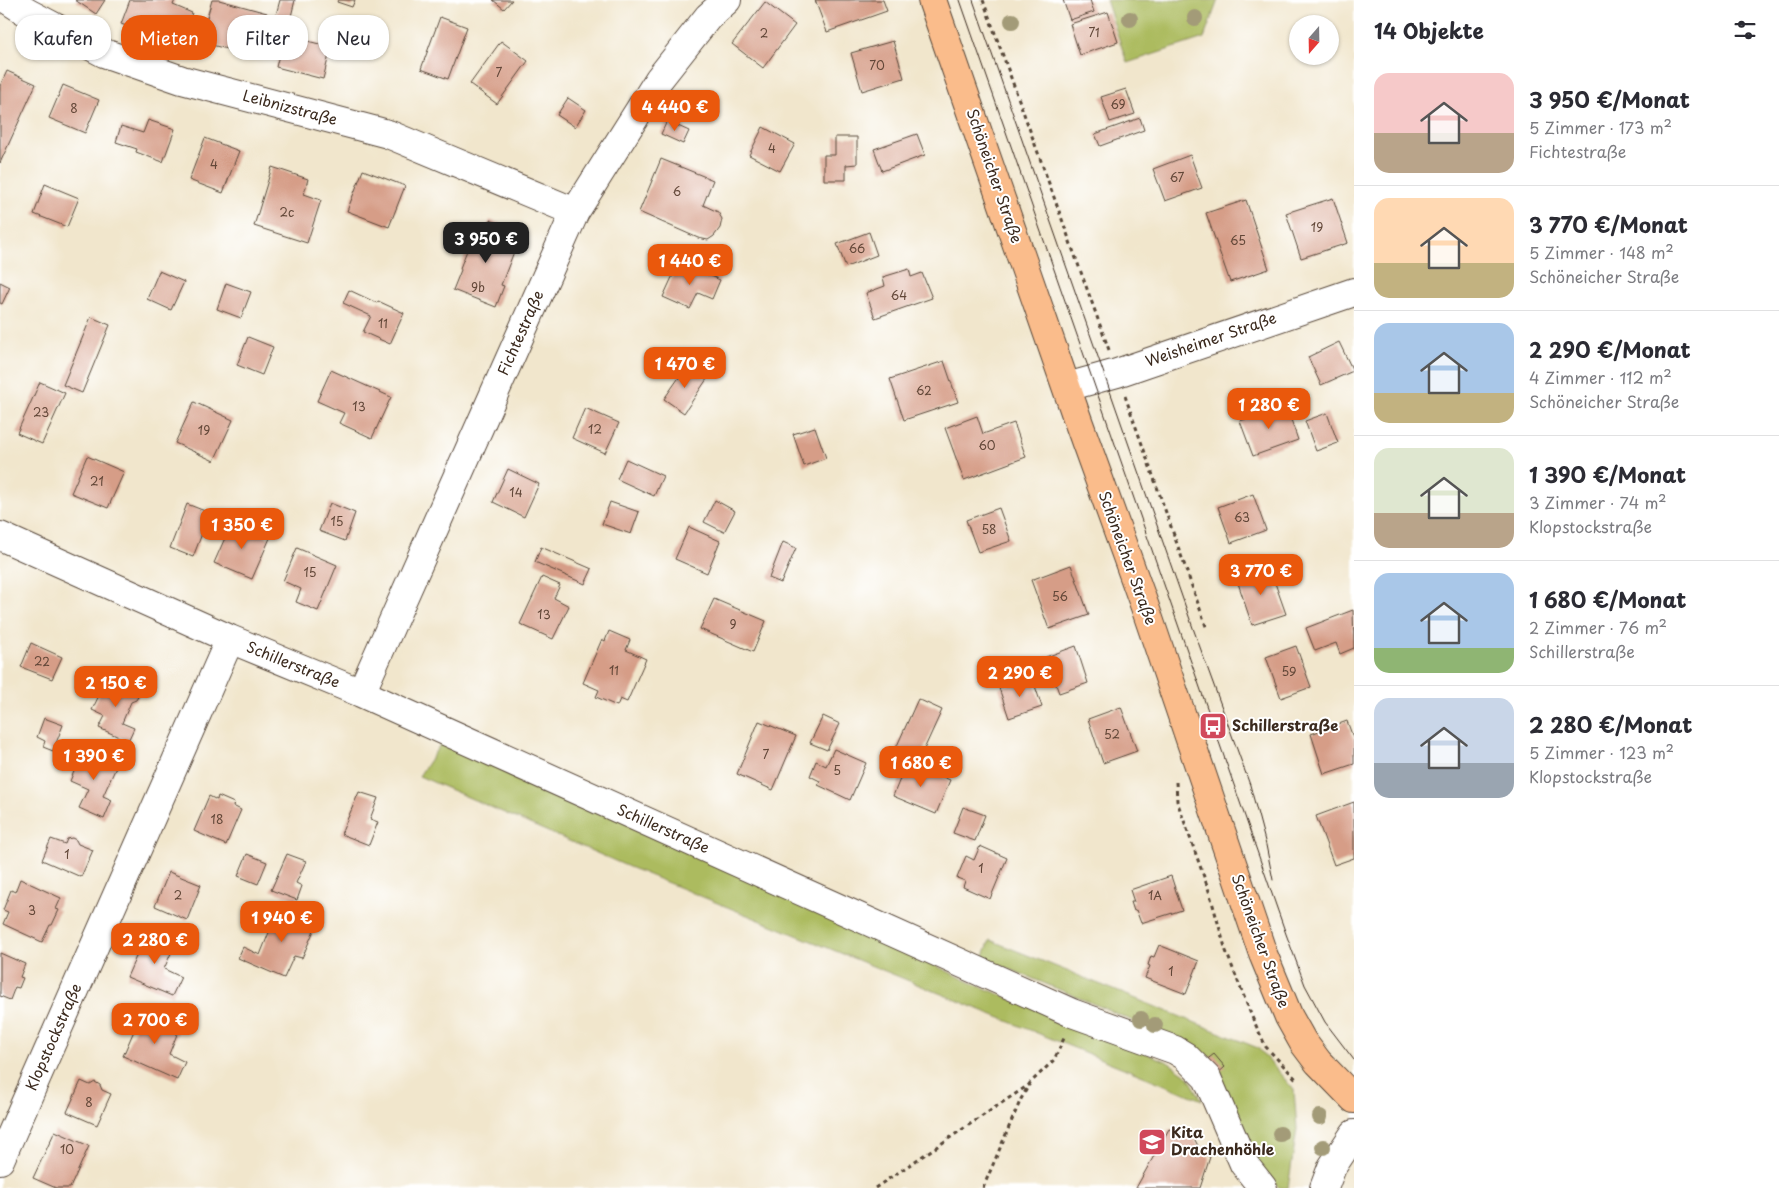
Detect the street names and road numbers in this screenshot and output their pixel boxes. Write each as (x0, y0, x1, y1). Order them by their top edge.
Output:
street label: Leibnizstraße (241, 83, 340, 130)
street label: Schöneicher Straße (962, 105, 1029, 246)
street label: Fichtestraße (491, 286, 549, 379)
street label: Weisheimer Straße (1142, 305, 1279, 372)
street label: Schöneicher Straße (1093, 487, 1163, 628)
street label: Schillerstraße (243, 634, 344, 693)
street label: Schillerstraße (614, 797, 714, 858)
street label: Schöneicher Straße (1226, 870, 1296, 1011)
street label: Klopstockstraße (19, 979, 87, 1094)

